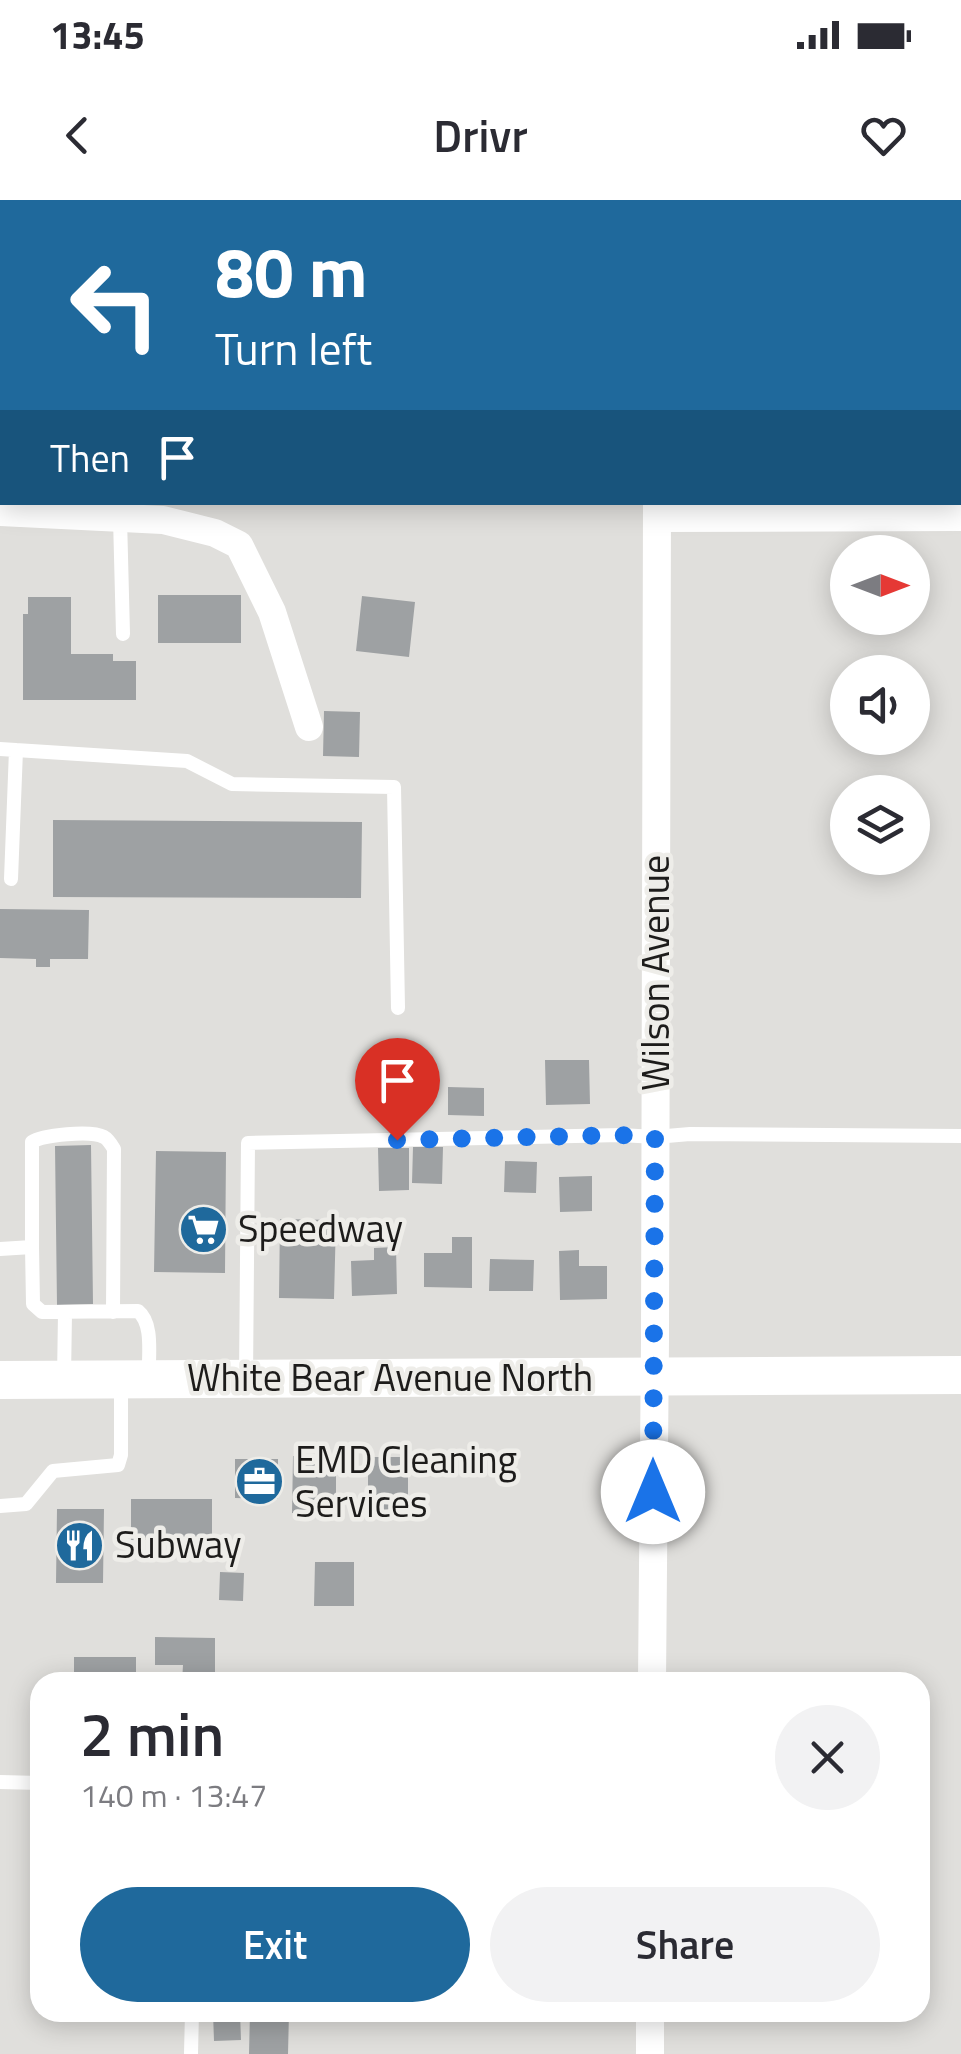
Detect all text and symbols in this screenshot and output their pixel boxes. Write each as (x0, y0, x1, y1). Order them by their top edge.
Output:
text: 13:45 (50, 6, 145, 64)
text: Drivr (433, 101, 528, 169)
icon: back (50, 108, 105, 163)
icon: heart (856, 108, 911, 163)
text: 80 m (215, 218, 368, 324)
icon: left (50, 240, 180, 370)
text: Turn left (215, 314, 372, 382)
text: Then (50, 429, 130, 487)
icon: arrive (150, 430, 205, 485)
north arrow (830, 535, 930, 635)
map controls (830, 535, 930, 875)
button: sound (830, 655, 930, 755)
button: layers (830, 775, 930, 875)
street label: Wilson Avenue (626, 855, 684, 1091)
pin (355, 1038, 440, 1141)
icon: arrive (370, 1053, 425, 1108)
place label: Speedway (238, 1199, 403, 1257)
supermarket icon: Speedway (177, 1203, 229, 1255)
street label: White Bear Avenue North (187, 1348, 593, 1406)
place label: EMD Cleaning Services (295, 1430, 517, 1532)
position arrow (601, 1440, 705, 1544)
office icon: EMD Cleaning Services (234, 1456, 286, 1508)
place label: Subway (115, 1515, 242, 1573)
restaurant icon: Subway (54, 1519, 106, 1571)
text: 2 min (80, 1688, 224, 1779)
button: close (775, 1705, 880, 1810)
text: 140 m · 13:47 (80, 1771, 267, 1819)
button: Exit (80, 1887, 470, 2002)
button: Share (490, 1887, 880, 2002)

